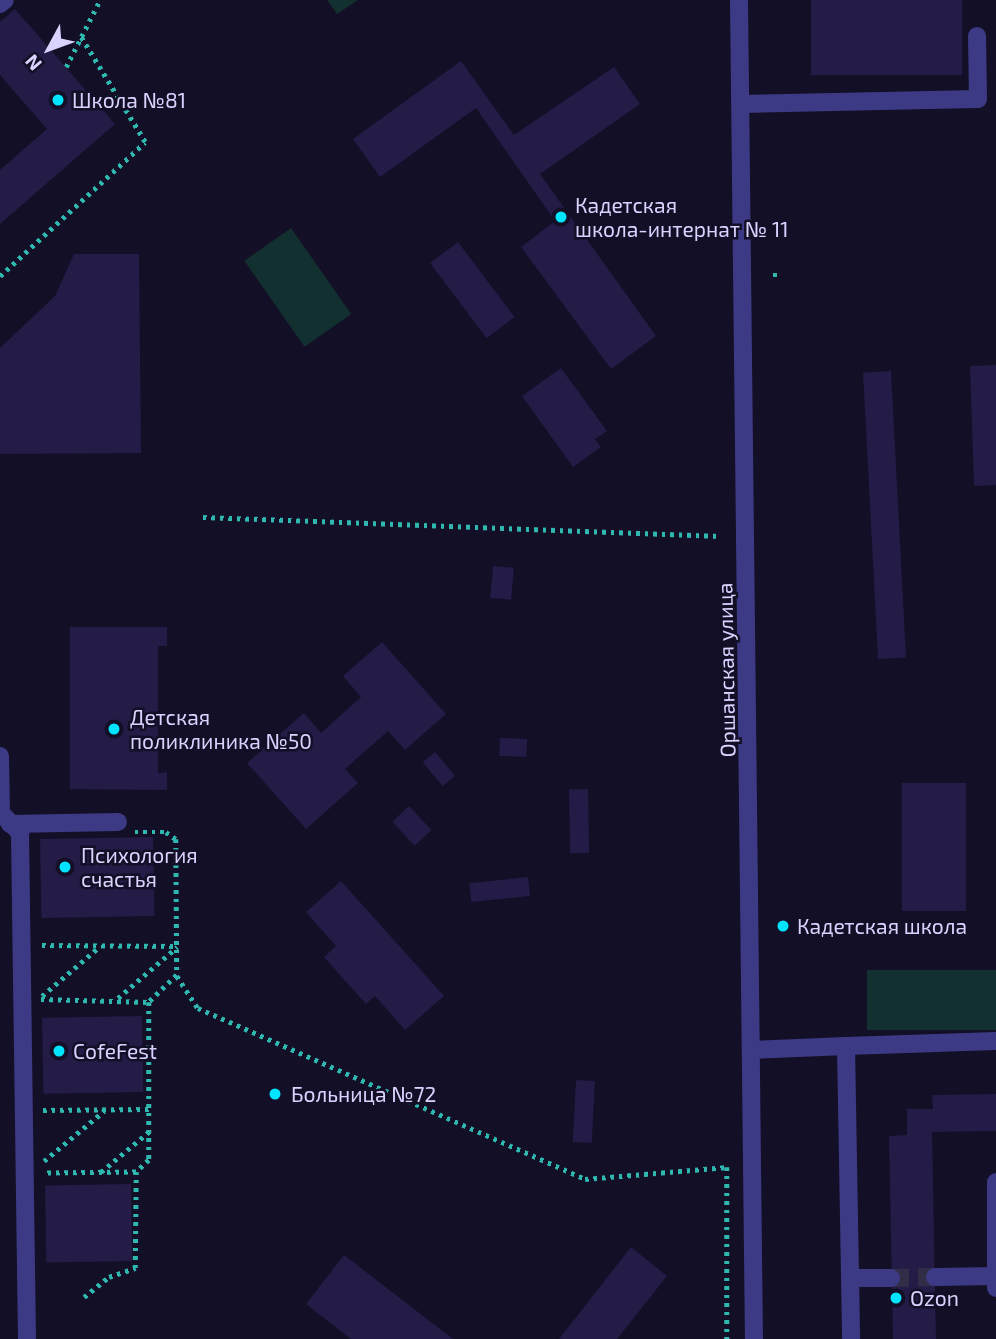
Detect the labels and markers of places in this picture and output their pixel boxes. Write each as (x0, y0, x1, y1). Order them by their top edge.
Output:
place label: Школа №81 (72, 87, 186, 113)
marker: Школа №81 (50, 92, 66, 108)
place label: Кадетская школа-интернат № 11 (575, 192, 789, 242)
marker: Кадетская школа-интернат № 11 (553, 209, 569, 225)
place label: Детская поликлиника №50 (130, 704, 312, 754)
marker: Детская поликлиника №50 (104, 719, 124, 739)
place label: Психология счастья (81, 842, 198, 892)
marker: Психология счастья (55, 857, 75, 877)
place label: Кадетская школа (797, 913, 967, 939)
marker: Кадетская школа (775, 918, 791, 934)
place label: CofeFest (73, 1038, 157, 1064)
marker: CofeFest (51, 1043, 67, 1059)
place label: Больница №72 (291, 1081, 436, 1107)
marker: Больница №72 (265, 1084, 285, 1104)
place label: Ozon (910, 1285, 959, 1311)
marker: Ozon (888, 1290, 904, 1306)

